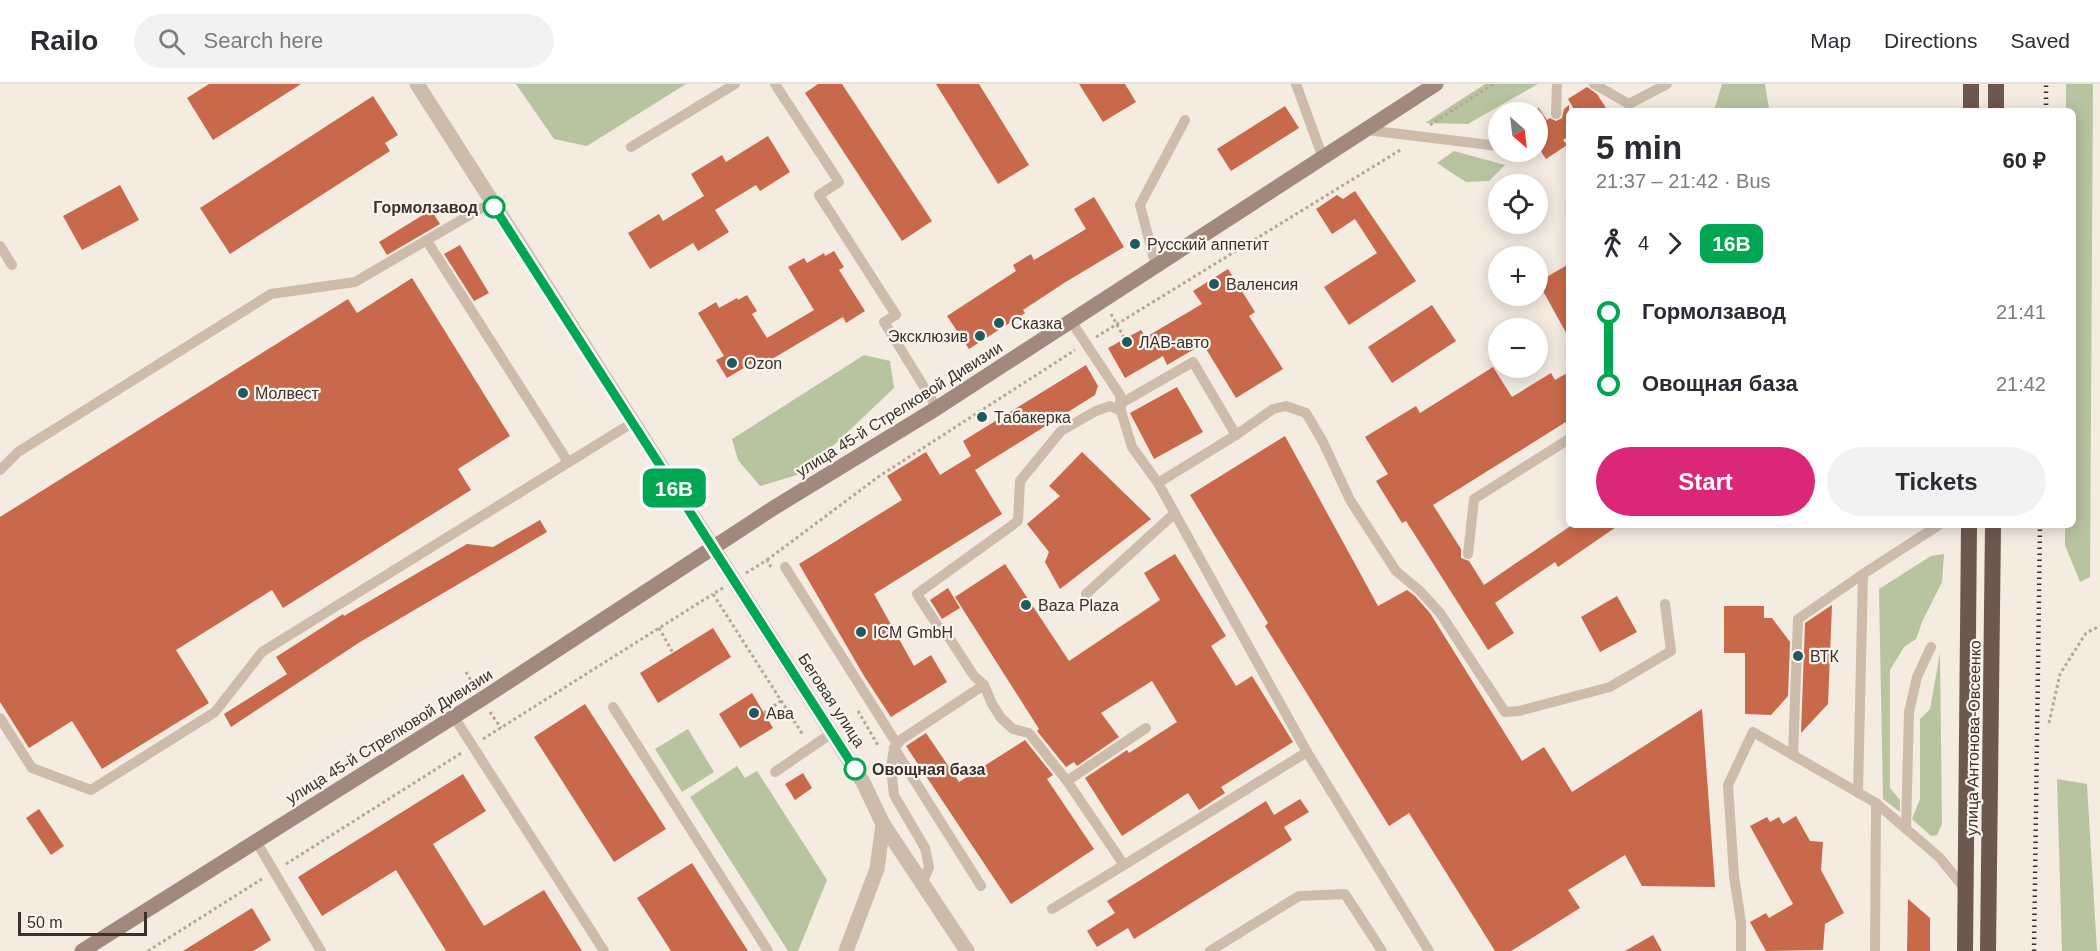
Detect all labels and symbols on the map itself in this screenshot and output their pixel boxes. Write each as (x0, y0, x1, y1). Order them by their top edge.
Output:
north arrow (1488, 102, 1548, 162)
marker: Гормолзавод (483, 196, 505, 218)
place label: Гормолзавод (373, 199, 478, 216)
place label: Русский аппетит (1147, 236, 1270, 253)
marker: Русский аппетит (1128, 237, 1142, 251)
place label: Валенсия (1226, 276, 1298, 293)
marker: Валенсия (1207, 277, 1221, 291)
place label: Сказка (1011, 315, 1062, 332)
marker: Сказка (992, 316, 1006, 330)
place label: Эксклюзив (888, 328, 968, 345)
marker: Эксклюзив (973, 329, 987, 343)
place label: ЛАВ-авто (1139, 334, 1209, 351)
marker: ЛАВ-авто (1120, 335, 1134, 349)
street label: улица 45-й Стрелковой Дивизии (793, 339, 1005, 480)
place label: Ozon (744, 355, 782, 372)
marker: Ozon (725, 356, 739, 370)
place label: Молвест (255, 385, 320, 402)
marker: Молвест (236, 386, 250, 400)
place label: Табакерка (994, 409, 1071, 426)
marker: Табакерка (975, 410, 989, 424)
line badge: 16В (640, 468, 708, 508)
place label: Baza Plaza (1038, 597, 1119, 614)
marker: Baza Plaza (1019, 598, 1033, 612)
place label: ICM GmbH (873, 624, 953, 641)
marker: ICM GmbH (854, 625, 868, 639)
street label: улица Антонова-Овсеенко (1963, 640, 1984, 836)
place label: ВТК (1810, 648, 1839, 665)
marker: ВТК (1791, 649, 1805, 663)
street label: Беговая улица (795, 650, 868, 750)
street label: улица 45-й Стрелковой Дивизии (283, 666, 495, 807)
place label: Ава (766, 705, 794, 722)
marker: Ава (747, 706, 761, 720)
marker: Овощная база (844, 758, 866, 780)
place label: Овощная база (872, 761, 985, 778)
scale bar (18, 909, 147, 936)

